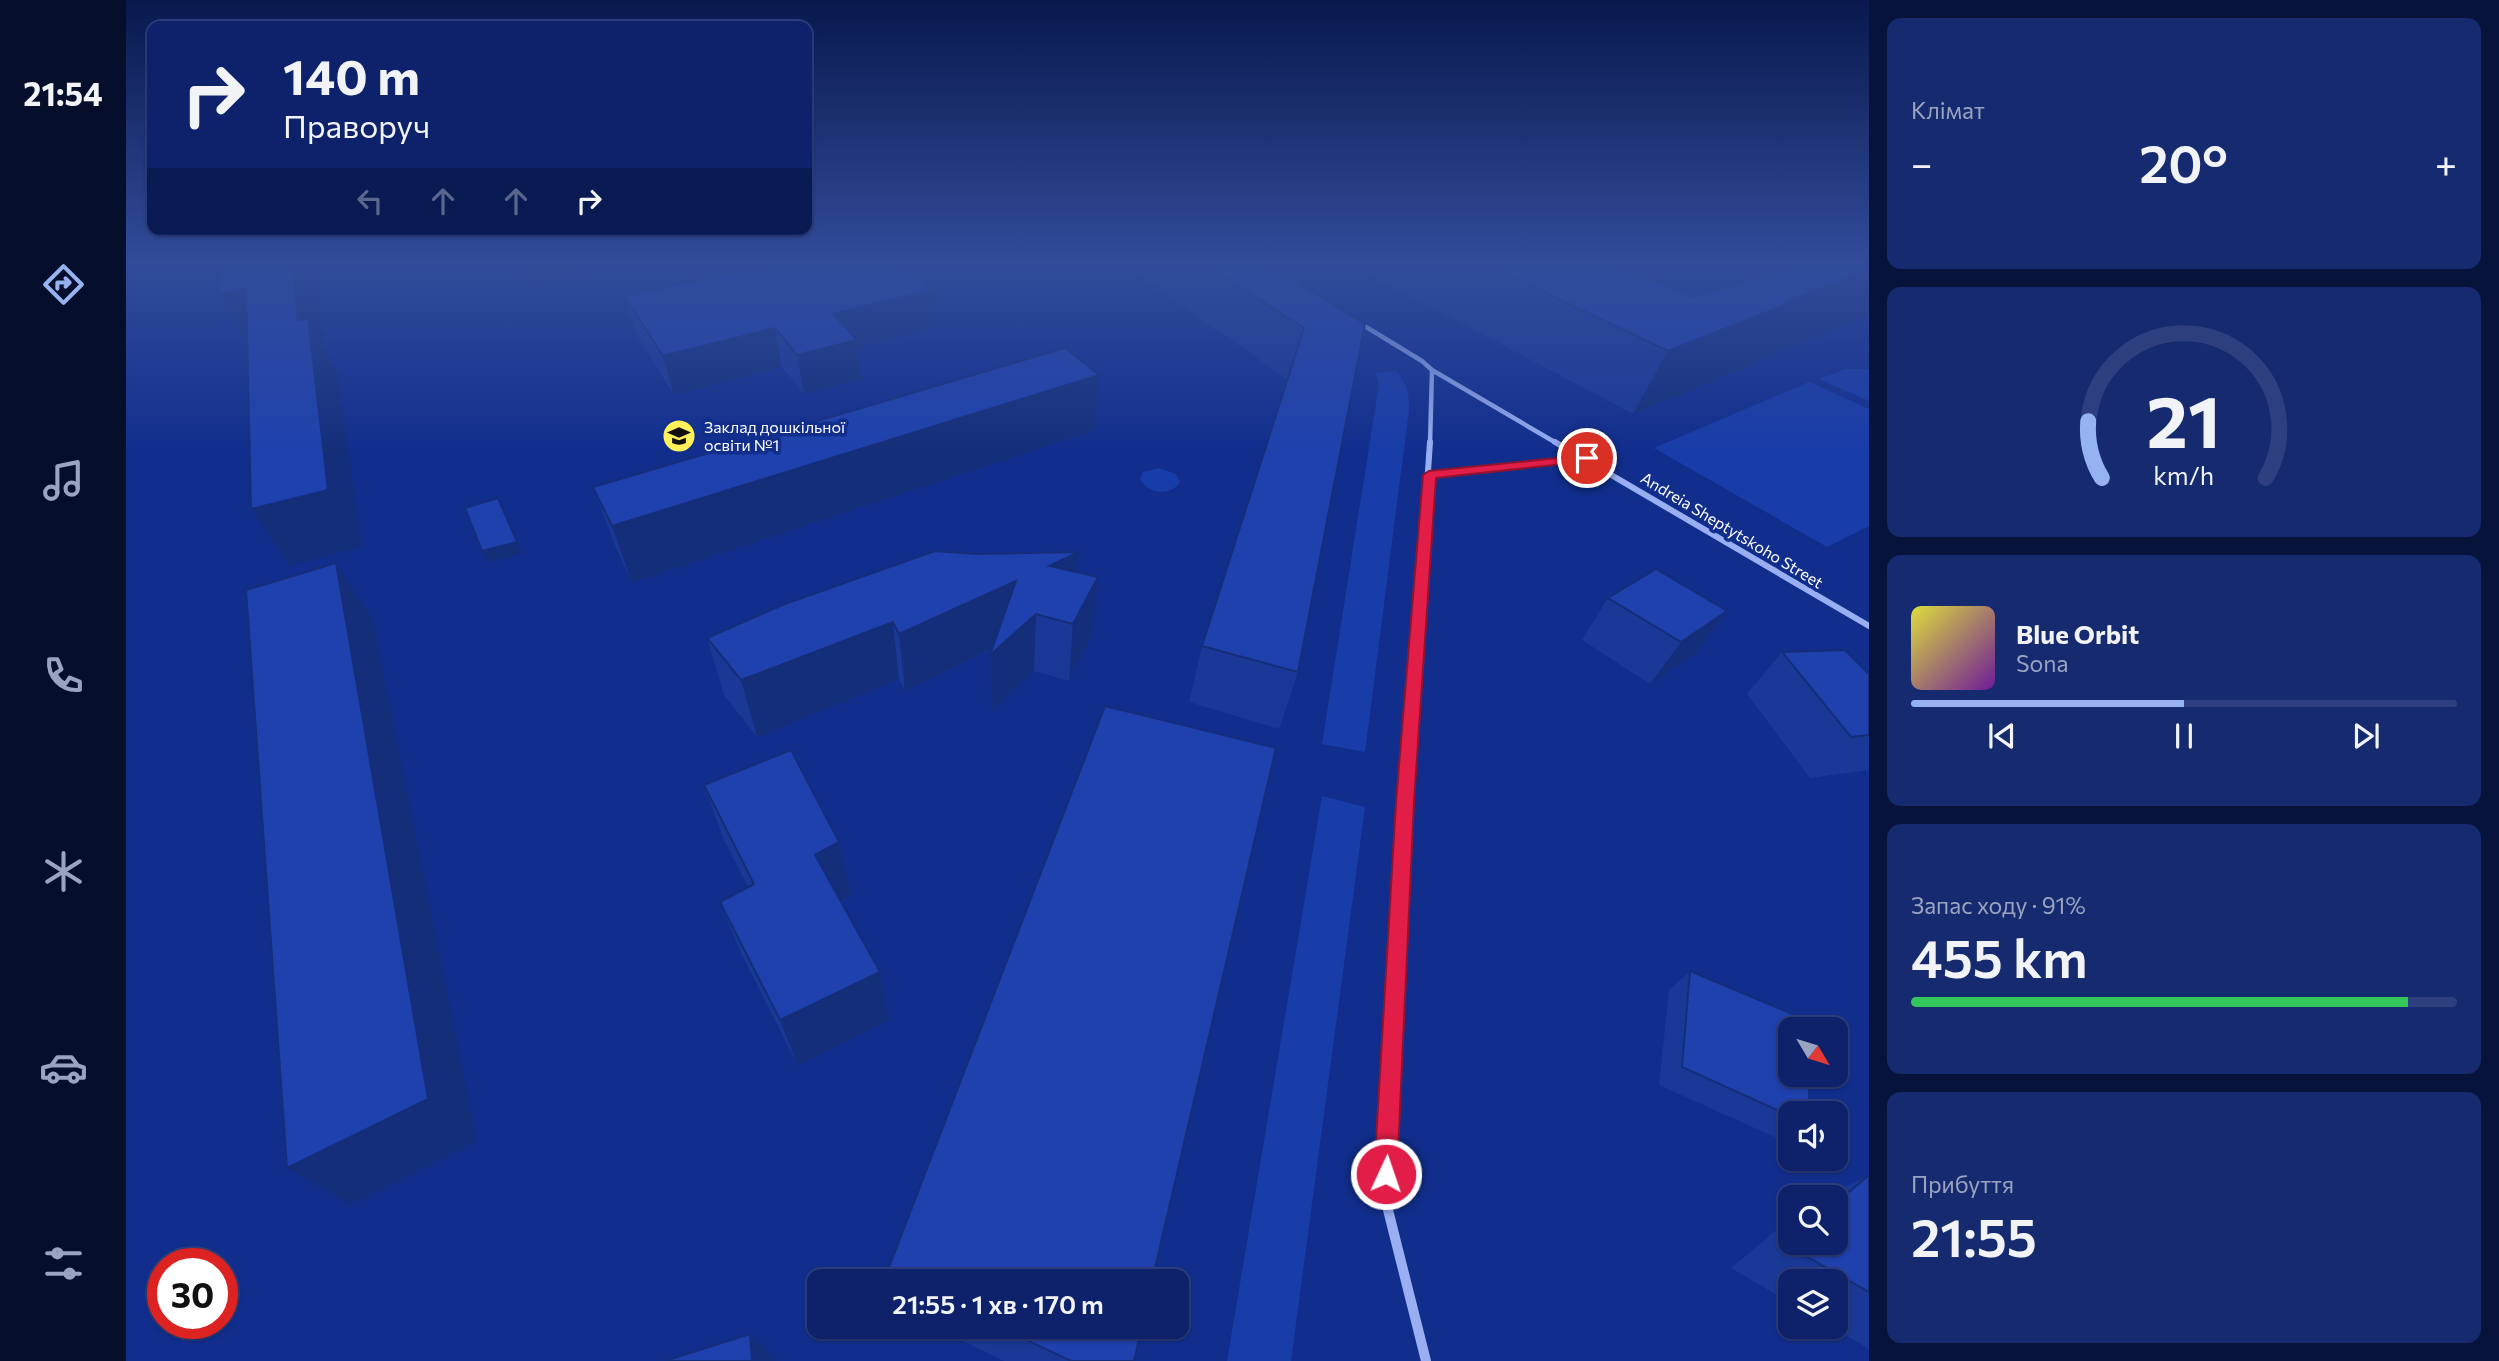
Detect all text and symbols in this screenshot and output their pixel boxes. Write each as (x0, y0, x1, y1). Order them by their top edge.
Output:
text: 140 m (283, 45, 420, 105)
icon: right (168, 49, 259, 140)
text: 21:54 (23, 73, 103, 113)
text: Клімат (1911, 96, 1985, 124)
text: Праворуч (283, 105, 430, 145)
text: 20° (2139, 130, 2228, 194)
text: − (1911, 139, 1933, 186)
text: + (2435, 139, 2457, 186)
icon: left (351, 182, 389, 220)
icon: ahead (424, 182, 462, 220)
icon: ahead (497, 182, 535, 220)
icon: right (570, 182, 608, 220)
icon: directions (39, 260, 88, 309)
text: 21 (2147, 374, 2221, 463)
school or university icon: Заклад дошкільної освіти №1 (660, 417, 698, 455)
place label: Заклад дошкільної освіти №1 (704, 417, 846, 454)
pin (1557, 428, 1617, 488)
icon: arrive (1568, 439, 1606, 477)
icon: music (39, 456, 88, 505)
text: km/h (2154, 460, 2214, 490)
street label: Andreia Sheptytskoho Street (1638, 467, 1827, 592)
text: Blue Orbit (2016, 618, 2139, 649)
text: Sona (2016, 649, 2068, 677)
icon: phone (39, 651, 88, 700)
icon: previous (1983, 717, 2021, 755)
icon: pause (2165, 717, 2203, 755)
icon: next (2347, 717, 2385, 755)
icon: climate (39, 847, 88, 896)
text: Запас ходу · 91% (1911, 891, 2086, 919)
text: 455 km (1911, 925, 2088, 989)
north arrow (1778, 1017, 1848, 1087)
map controls (1778, 1017, 1848, 1339)
icon: car (39, 1043, 88, 1092)
button: sound (1778, 1101, 1848, 1171)
position arrow (1349, 1137, 1423, 1211)
text: Прибуття (1911, 1170, 2014, 1198)
button: search (1778, 1185, 1848, 1255)
text: 21:55 (1911, 1204, 2037, 1268)
icon: filters (39, 1239, 88, 1288)
speed limit sign: 30 (147, 1248, 238, 1339)
button: layers (1778, 1269, 1848, 1339)
text: 21:55 · 1 хв · 170 m (892, 1288, 1104, 1319)

